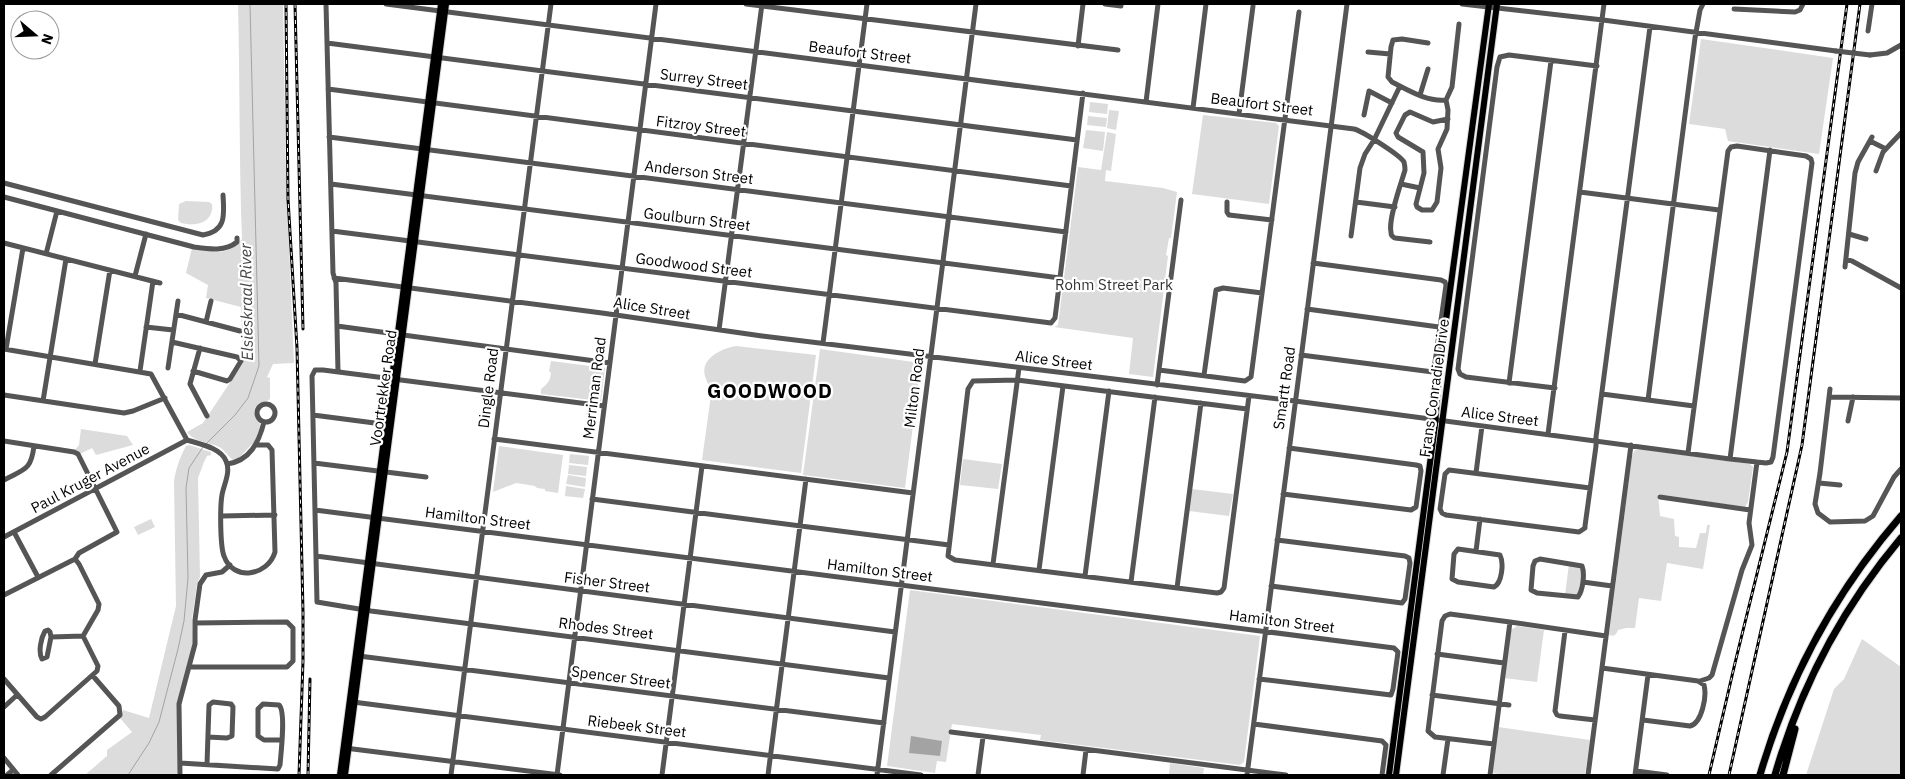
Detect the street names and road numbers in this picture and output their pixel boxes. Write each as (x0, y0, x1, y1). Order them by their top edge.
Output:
street label: Beaufort Street (808, 36, 912, 68)
street label: Surrey Street (659, 64, 749, 94)
street label: Beaufort Street (1210, 88, 1314, 120)
street label: Fitzroy Street (655, 111, 747, 141)
street label: Anderson Street (644, 156, 754, 188)
street label: Goulburn Street (643, 203, 751, 235)
street label: Goodwood Street (634, 248, 754, 282)
street label: Alice Street (612, 293, 692, 323)
street label: Frans Conradie Drive (1415, 318, 1453, 458)
street label: Voortrekker Road (365, 329, 401, 447)
street label: Merriman Road (578, 336, 610, 440)
street label: Smartt Road (1269, 345, 1299, 431)
street label: Alice Street (1014, 346, 1094, 374)
street label: Dingle Road (474, 347, 502, 429)
street label: Milton Road (900, 347, 928, 429)
street label: Alice Street (1460, 402, 1540, 430)
street label: Paul Kruger Avenue (27, 439, 153, 517)
street label: Hamilton Street (424, 502, 532, 534)
street label: Hamilton Street (826, 554, 934, 586)
street label: Fisher Street (563, 567, 651, 597)
street label: Hamilton Street (1228, 605, 1336, 637)
street label: Rhodes Street (557, 613, 655, 643)
street label: Spencer Street (570, 661, 672, 693)
street label: Riebeek Street (587, 711, 687, 741)

